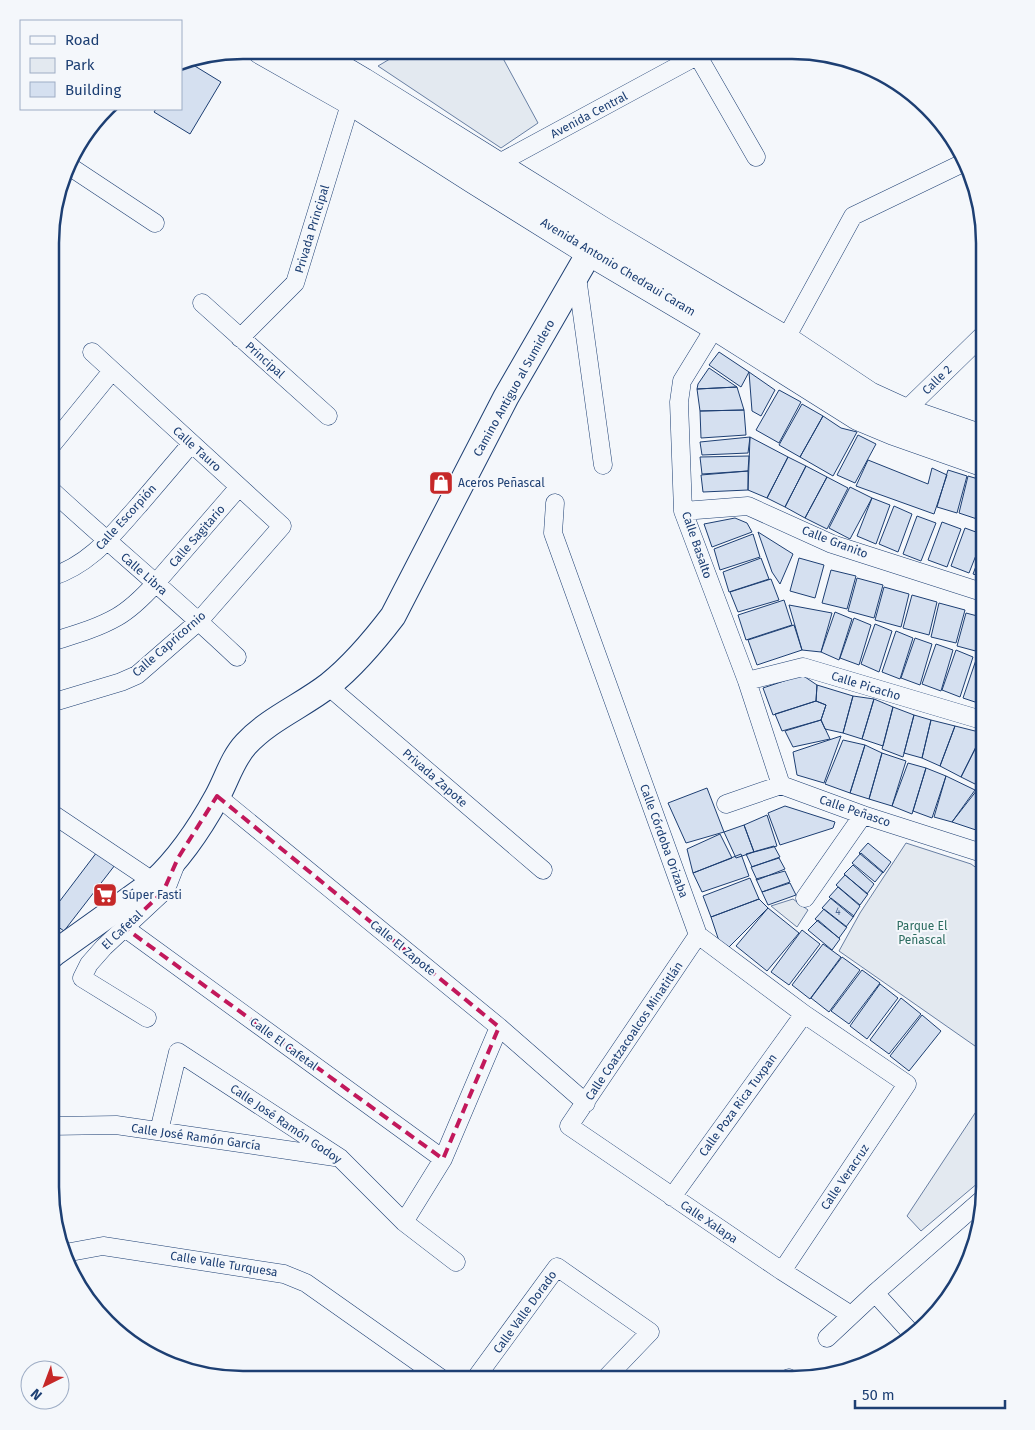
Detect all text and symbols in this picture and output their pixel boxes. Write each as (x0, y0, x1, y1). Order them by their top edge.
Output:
legend (20, 20, 182, 110)
text: Road (65, 31, 100, 49)
text: Park (65, 56, 95, 74)
text: Building (65, 81, 121, 99)
street label: Avenida Central (548, 89, 630, 141)
street label: Privada Principal (292, 183, 332, 275)
street label: Avenida Antonio Chedraui Caram (538, 215, 698, 319)
street label: Camino Antiguo al Sumidero (470, 317, 558, 459)
street label: Principal (243, 339, 288, 382)
street label: Calle 2 (919, 363, 955, 397)
street label: Calle Tauro (170, 424, 224, 474)
shop icon: Aceros Peñascal (428, 470, 454, 496)
place label: Aceros Peñascal (458, 476, 545, 490)
street label: Calle Escorpión (93, 481, 159, 553)
street label: Calle Sagitario (166, 502, 228, 570)
street label: Calle Basalto (679, 510, 715, 580)
street label: Calle Granito (800, 523, 870, 561)
street label: Calle Libra (118, 550, 170, 598)
street label: Calle Capricornio (129, 608, 209, 680)
street label: Calle Picacho (830, 669, 902, 703)
street label: Privada Zapote (400, 746, 470, 810)
street label: Calle Córdoba Orizaba (637, 782, 691, 900)
street label: Calle Peñasco (818, 792, 892, 830)
supermarket icon: Súper Fasti (92, 882, 118, 908)
place label: Súper Fasti (122, 888, 182, 902)
house number: 4 (835, 906, 841, 918)
street label: El Cafetal (99, 907, 146, 952)
street label: Calle El Zapote (367, 917, 439, 979)
park label: Parque El Peñascal (897, 919, 948, 947)
street label: Calle Coatzacoalcos Minatitlán (582, 959, 686, 1103)
street label: Calle El Cafetal (247, 1015, 321, 1074)
street label: Calle Poza Rica Tuxpan (696, 1051, 780, 1159)
street label: Calle José Ramón Godoy (228, 1081, 344, 1167)
street label: Calle José Ramón García (130, 1121, 262, 1153)
street label: Calle Veracruz (818, 1142, 872, 1212)
street label: Calle Xalapa (678, 1198, 740, 1246)
street label: Calle Valle Turquesa (169, 1249, 279, 1279)
street label: Calle Valle Dorado (490, 1268, 560, 1356)
north arrow (20, 1360, 70, 1410)
scale bar (855, 1378, 1005, 1410)
text: N (27, 1385, 46, 1404)
text: 50 m (862, 1386, 895, 1404)

